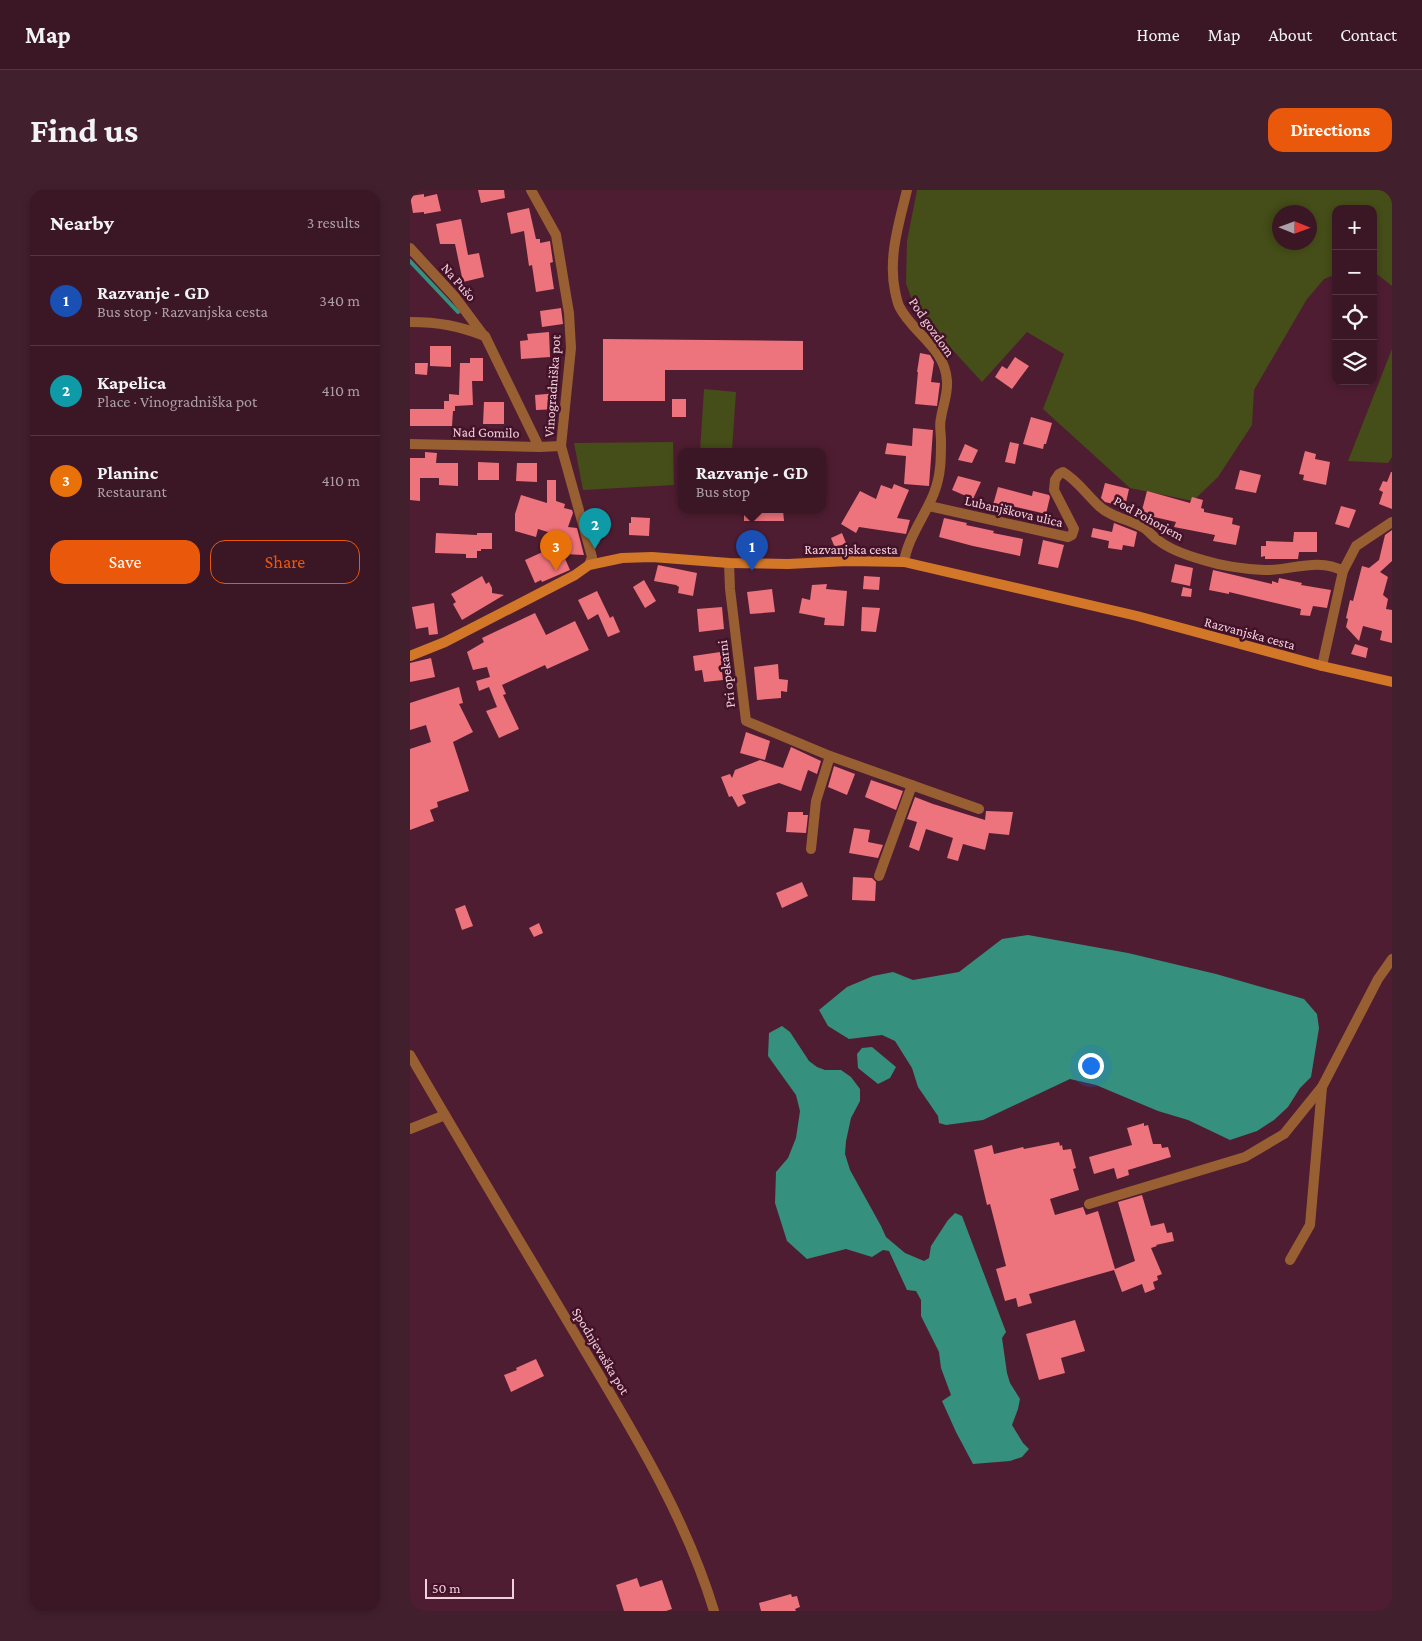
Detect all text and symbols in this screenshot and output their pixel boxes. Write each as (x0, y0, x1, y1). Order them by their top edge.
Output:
text: Map (25, 21, 71, 48)
text: Home (1137, 25, 1180, 45)
text: Map (1208, 25, 1240, 45)
text: About (1268, 25, 1312, 45)
text: Contact (1340, 25, 1397, 45)
button: Directions (1268, 108, 1392, 152)
text: Find us (30, 111, 138, 150)
north arrow (1272, 205, 1317, 250)
map controls (1332, 205, 1377, 385)
button: + (1332, 205, 1377, 250)
text: Nearby (50, 211, 114, 235)
text: 3 results (307, 214, 360, 231)
button: − (1332, 250, 1377, 295)
street label: Na Pušo (438, 260, 480, 304)
text: Razvanje - GD (97, 282, 210, 303)
text: 1 (63, 292, 69, 309)
text: 340 m (319, 292, 360, 309)
street label: Pod gozdom (906, 294, 958, 360)
button: locate (1332, 295, 1377, 340)
text: Bus stop · Razvanjska cesta (97, 303, 268, 320)
street label: Vinogradniška pot (540, 334, 564, 438)
button: layers (1332, 340, 1377, 385)
text: Kapelica (97, 372, 166, 393)
text: 2 (62, 382, 70, 399)
text: 410 m (322, 382, 360, 399)
text: Place · Vinogradniška pot (97, 393, 257, 410)
street label: Nad Gomilo (452, 423, 520, 441)
popup (678, 448, 826, 513)
text: Planinc (97, 462, 158, 483)
text: Razvanje - GD (696, 462, 808, 483)
text: 3 (62, 472, 70, 489)
text: 410 m (322, 472, 360, 489)
text: Restaurant (97, 483, 167, 500)
text: Bus stop (696, 483, 750, 500)
street label: Lubanjškova ulica (963, 492, 1065, 531)
street label: Pod Pohorjem (1111, 492, 1187, 545)
pin: 2 (579, 508, 611, 549)
pin: 3 (540, 530, 572, 571)
pin: 1 (736, 530, 768, 571)
button: Save (50, 540, 200, 584)
button: Share (210, 540, 360, 584)
street label: Razvanjska cesta (804, 541, 898, 558)
street label: Razvanjska cesta (1203, 613, 1298, 654)
street label: Pri opekarni (714, 639, 738, 709)
your location (1078, 1053, 1104, 1079)
street label: Spodnjevaška pot (568, 1305, 633, 1398)
scale bar (425, 1576, 514, 1599)
text: 50 m (432, 1580, 460, 1596)

